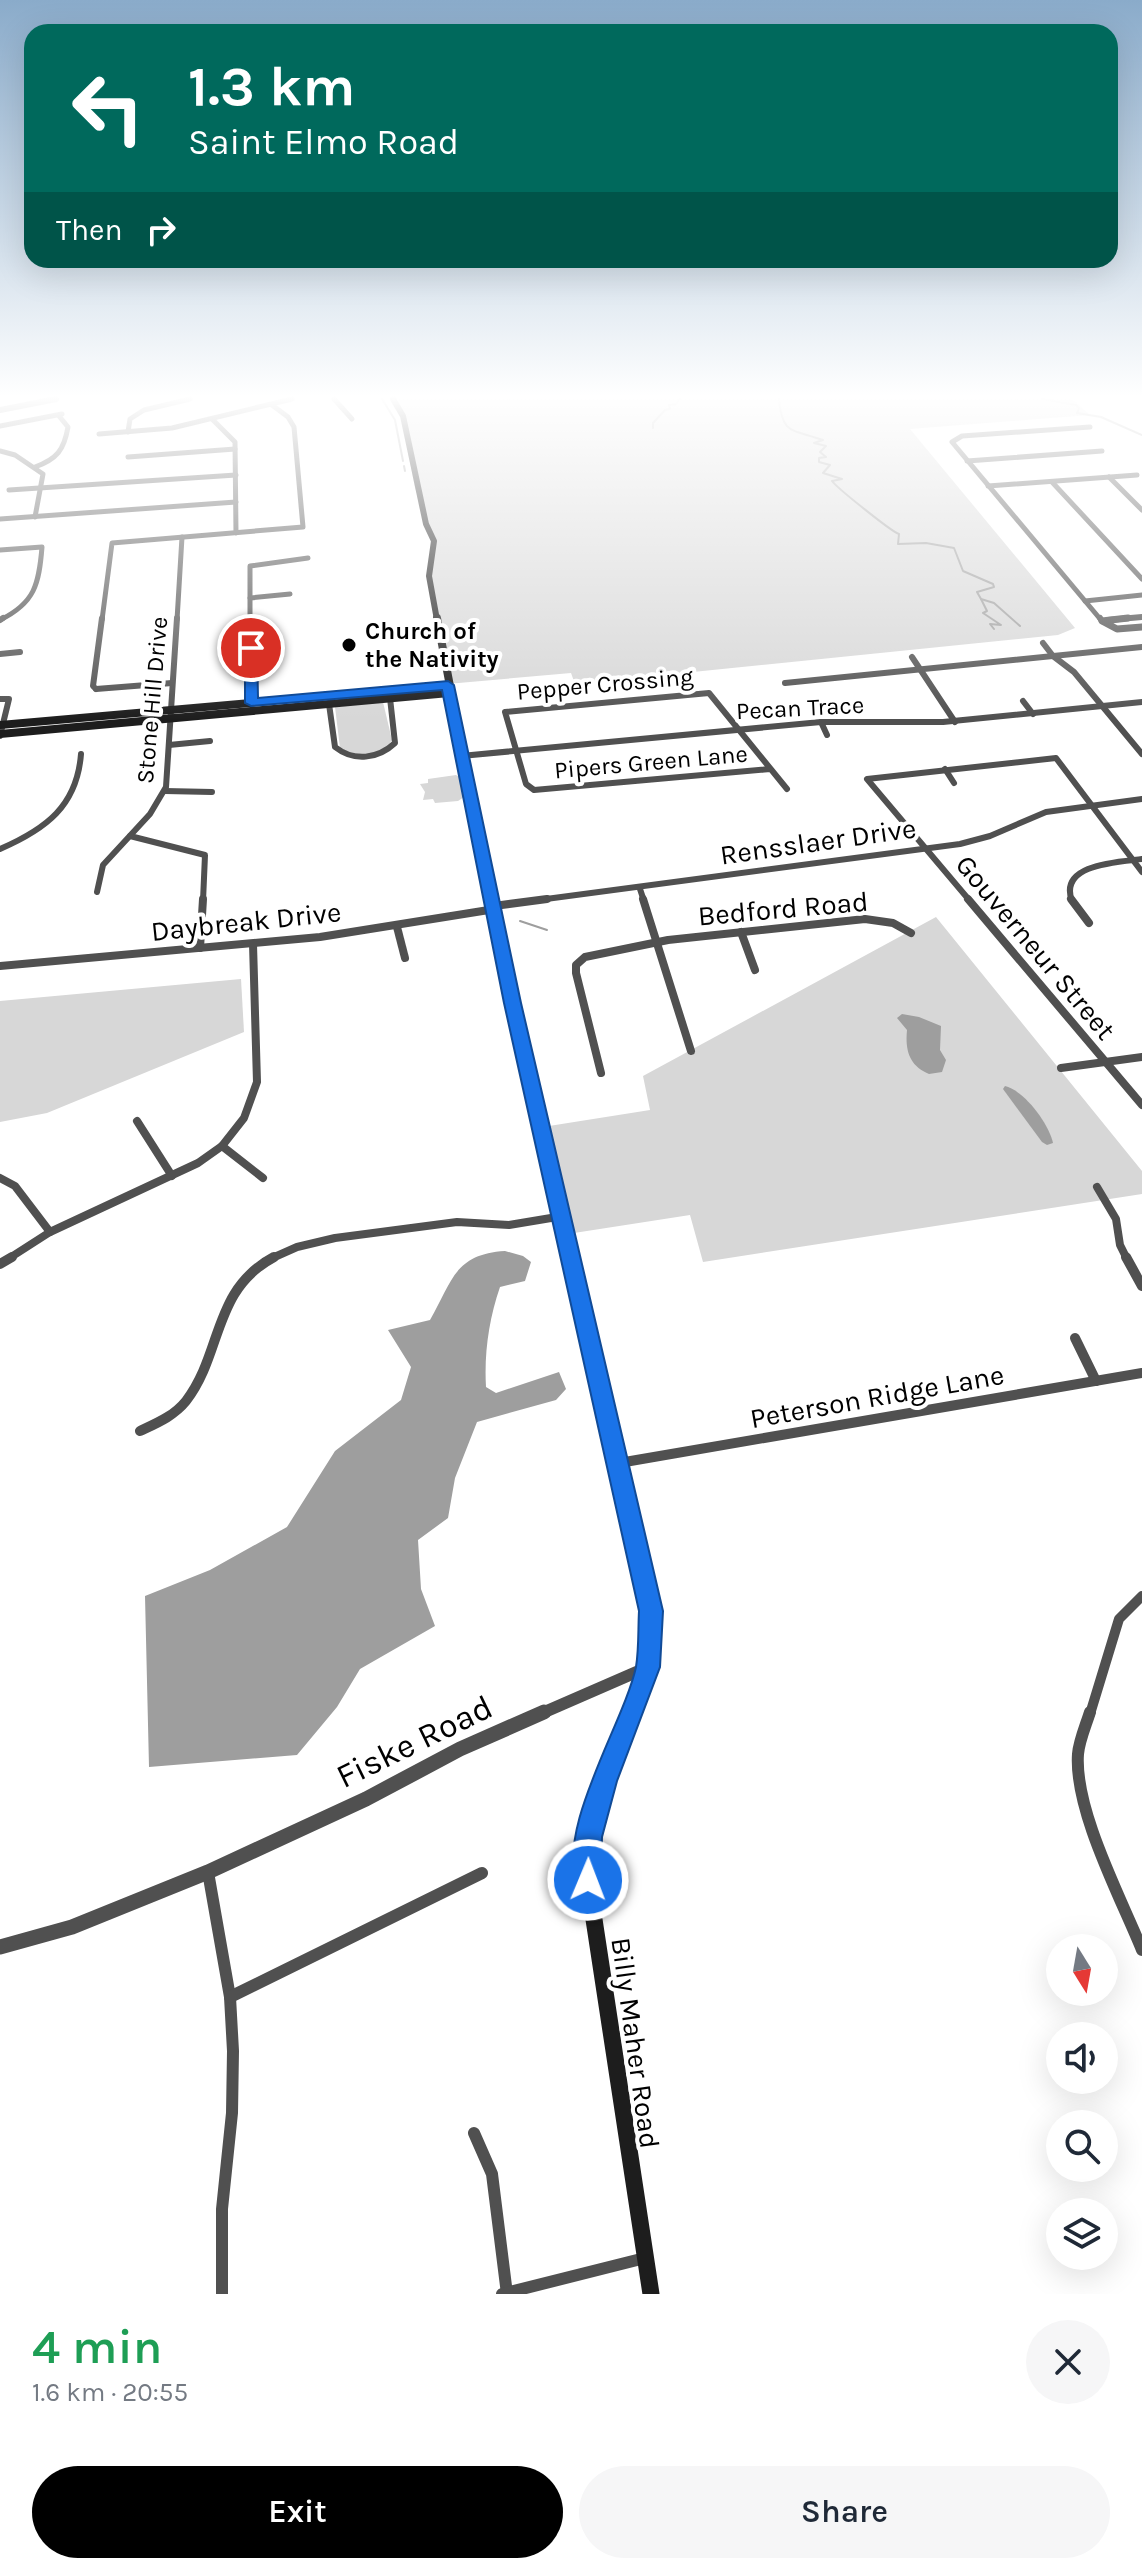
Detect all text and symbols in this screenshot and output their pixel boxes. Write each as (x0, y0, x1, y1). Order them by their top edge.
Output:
text: 1.3 km (188, 54, 355, 119)
icon: left (56, 56, 160, 160)
text: Saint Elmo Road (188, 121, 459, 163)
icon: right (139, 208, 183, 252)
text: Then (56, 212, 123, 248)
pin (217, 614, 285, 682)
street label: Stone Hill Drive (131, 615, 173, 785)
place label: Church of the Nativity (365, 617, 499, 673)
icon: arrive (229, 626, 273, 670)
marker: Church of the Nativity (340, 636, 358, 654)
street label: Pepper Crossing (515, 662, 695, 706)
street label: Pecan Trace (735, 691, 865, 725)
street label: Pipers Green Lane (553, 740, 749, 784)
street label: Rensslaer Drive (718, 811, 918, 872)
street label: Gouverneur Street (949, 848, 1122, 1046)
street label: Bedford Road (696, 885, 870, 932)
street label: Daybreak Drive (149, 895, 343, 948)
street label: Peterson Ridge Lane (748, 1358, 1007, 1435)
street label: Fiske Road (330, 1687, 499, 1797)
position arrow (546, 1838, 630, 1922)
north arrow (1046, 1934, 1118, 2006)
map controls (1046, 1934, 1118, 2270)
street label: Billy Maher Road (604, 1935, 667, 2151)
button: sound (1046, 2022, 1118, 2094)
button: search (1046, 2110, 1118, 2182)
button: layers (1046, 2198, 1118, 2270)
text: 4 min (32, 2319, 162, 2375)
button: close (1026, 2320, 1110, 2404)
text: 1.6 km · 20:55 (32, 2377, 188, 2408)
button: Exit (32, 2466, 563, 2558)
button: Share (579, 2466, 1110, 2558)

